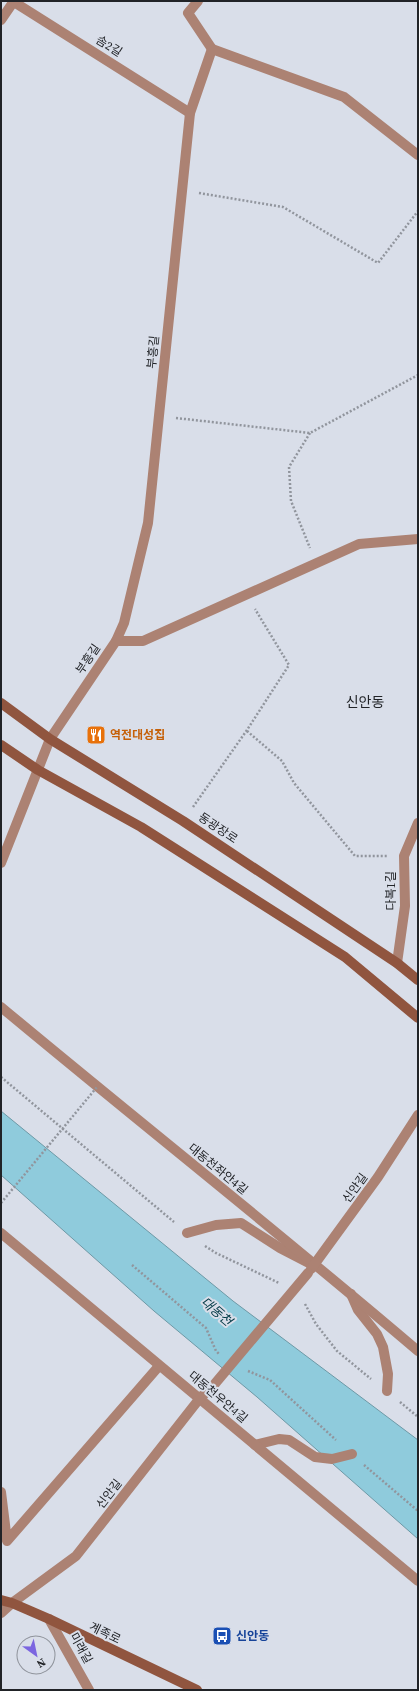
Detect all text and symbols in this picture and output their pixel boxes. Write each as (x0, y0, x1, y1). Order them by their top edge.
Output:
street label: 솜2길 (93, 32, 125, 60)
street label: 부흥길 (143, 335, 163, 369)
street label: 부흥길 (72, 641, 104, 677)
district label: 신안동 (346, 692, 384, 712)
restaurant icon: 역전대성집 (85, 724, 107, 746)
place label: 역전대성집 (110, 727, 165, 743)
street label: 동광장로 (195, 809, 241, 847)
street label: 다복1길 (383, 871, 399, 911)
street label: 대동천좌안4길 (185, 1140, 251, 1198)
street label: 신안길 (339, 1170, 371, 1206)
water label: 대동천 (197, 1293, 237, 1330)
street label: 대동천우안4길 (185, 1368, 251, 1426)
street label: 신안길 (92, 1476, 126, 1512)
street label: 계족로 (87, 1619, 123, 1647)
bus stop icon: 신안동 (211, 1625, 233, 1647)
place label: 신안동 (236, 1628, 269, 1644)
street label: 미래길 (66, 1630, 96, 1666)
north arrow (16, 1635, 56, 1675)
text: N (34, 1654, 49, 1671)

